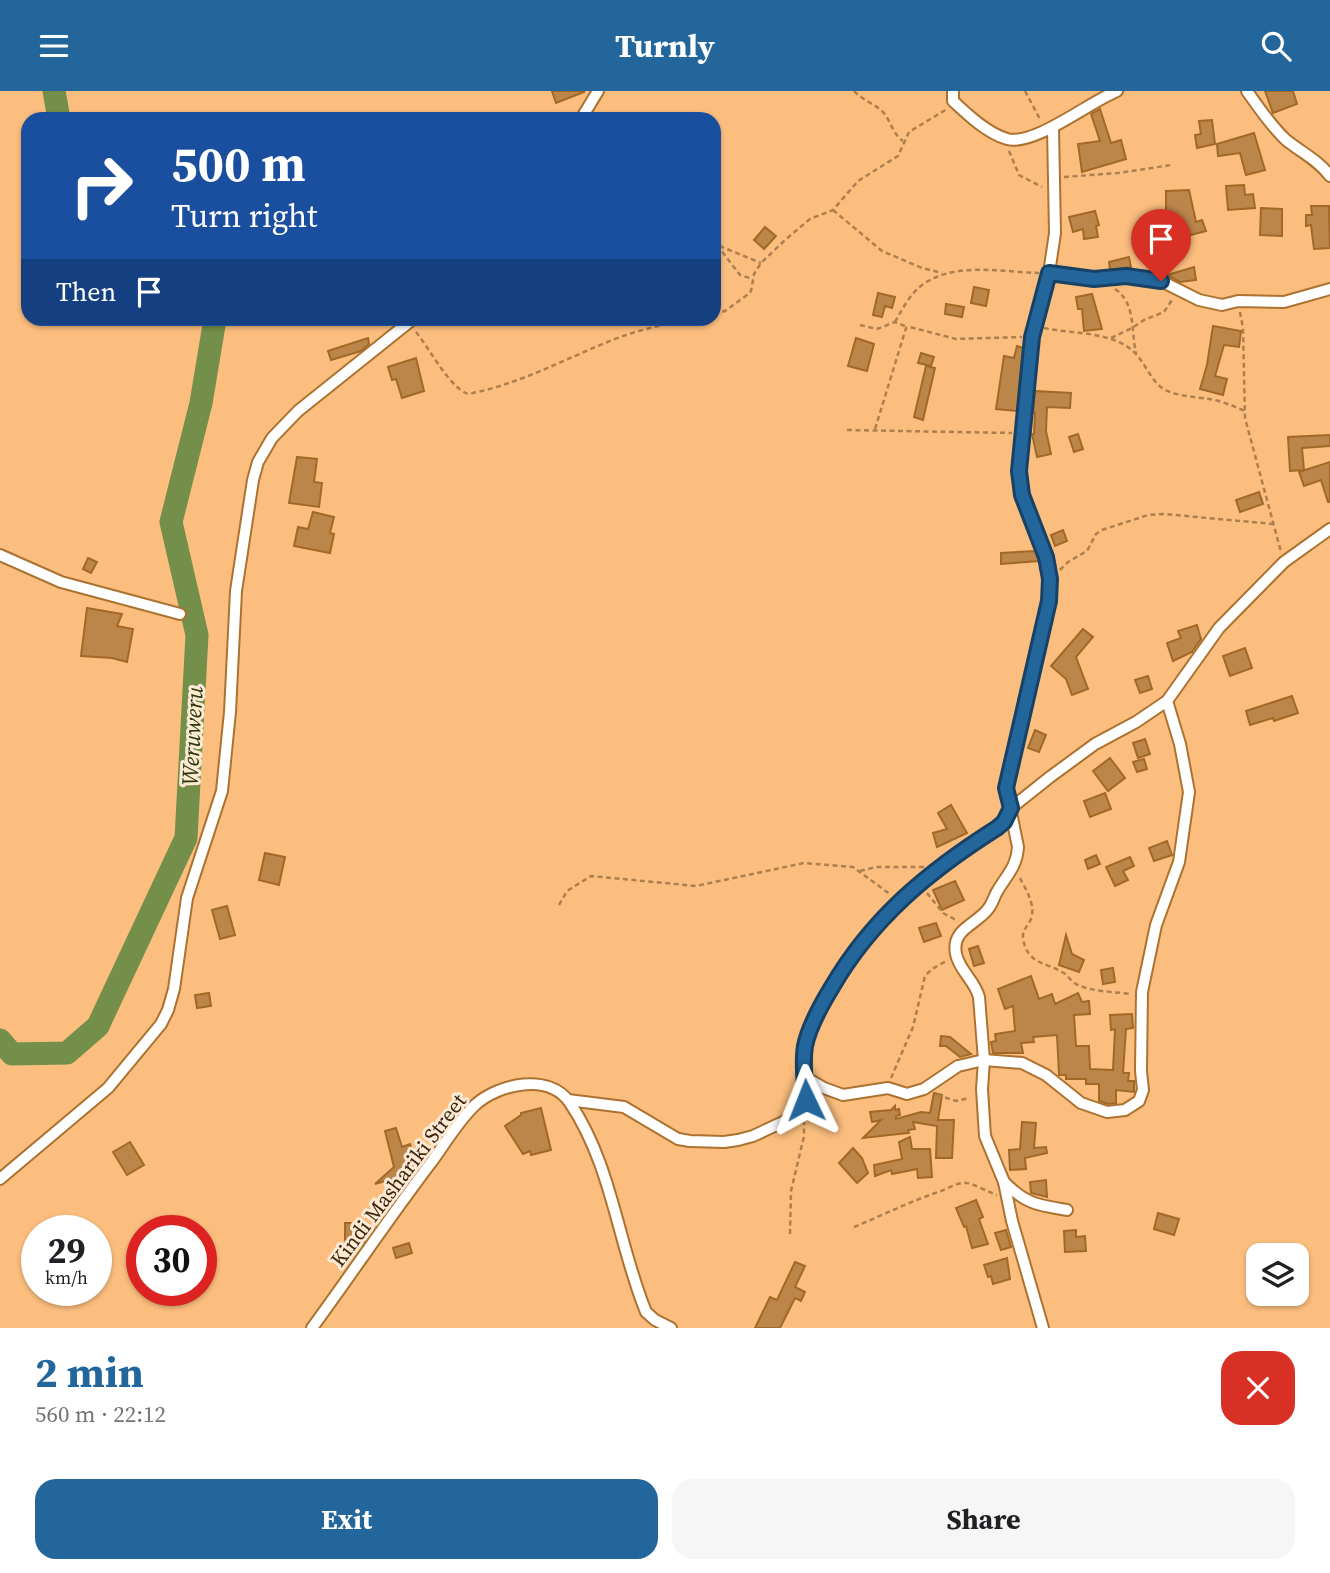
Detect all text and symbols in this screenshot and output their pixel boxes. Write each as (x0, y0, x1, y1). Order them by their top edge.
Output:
text: Turnly (615, 24, 715, 68)
icon: menu (35, 27, 73, 65)
icon: search (1257, 27, 1295, 65)
text: 500 m (171, 130, 306, 197)
icon: right (56, 140, 147, 231)
text: Turn right (171, 194, 317, 238)
pin (1131, 209, 1191, 281)
icon: arrive (1142, 220, 1180, 258)
icon: arrive (130, 273, 168, 311)
text: Then (56, 274, 116, 310)
water label: Weruweru (173, 686, 211, 786)
position arrow (769, 1063, 843, 1137)
street label: Kindi Mashariki Street (323, 1088, 473, 1272)
speed limit sign: 30 (126, 1215, 217, 1306)
text: 29 (48, 1227, 85, 1275)
map controls (1246, 1243, 1309, 1306)
button: layers (1246, 1243, 1309, 1306)
text: km/h (45, 1265, 88, 1290)
text: 2 min (35, 1343, 144, 1401)
button: close (1221, 1351, 1295, 1425)
text: 560 m · 22:12 (35, 1398, 166, 1430)
button: Exit (35, 1479, 658, 1559)
button: Share (672, 1479, 1295, 1559)

